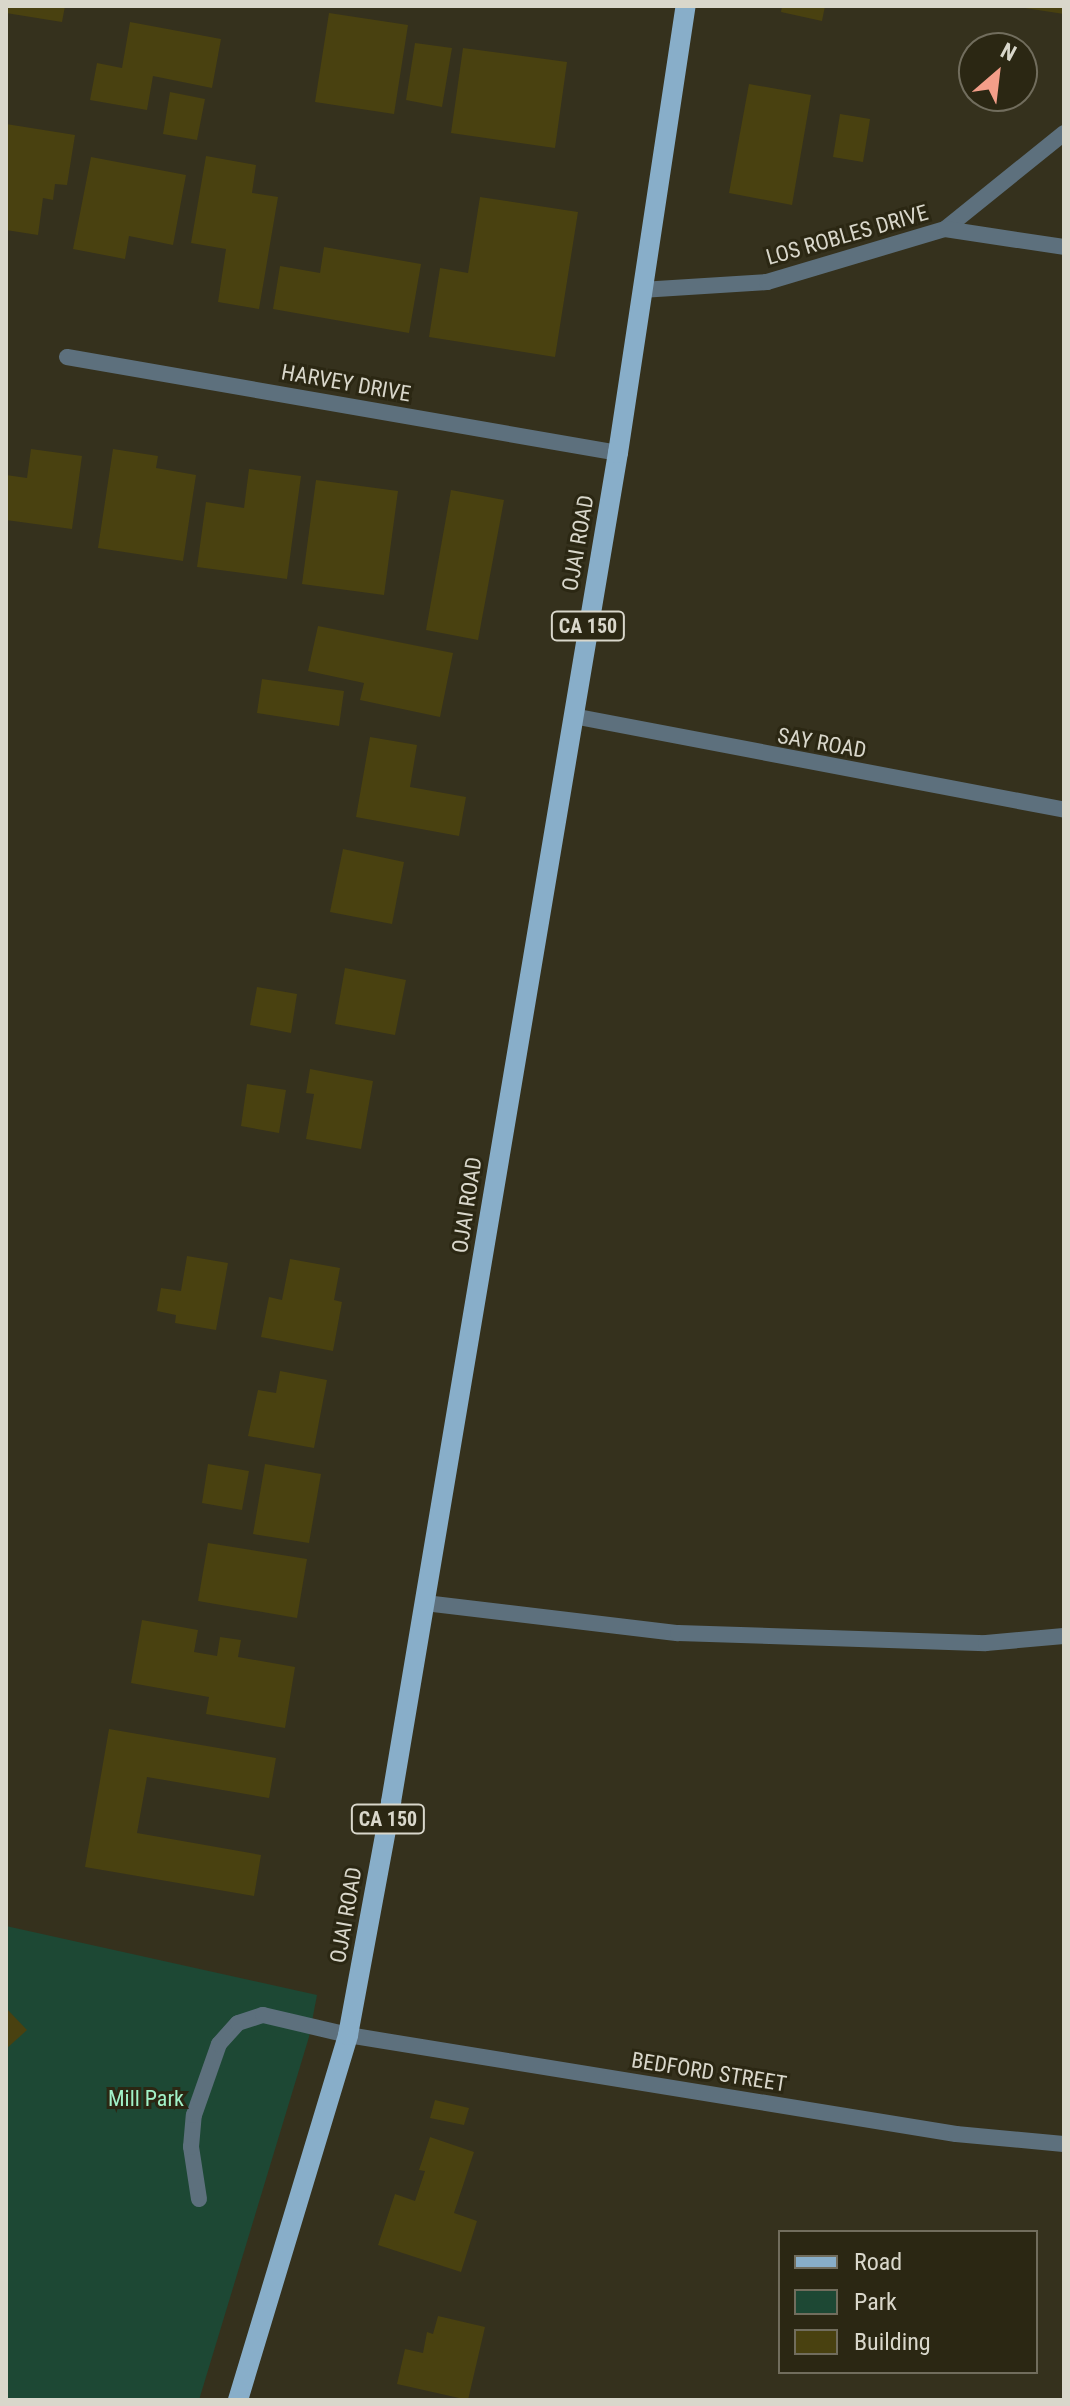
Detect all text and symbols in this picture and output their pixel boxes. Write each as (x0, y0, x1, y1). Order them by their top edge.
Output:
north arrow (958, 32, 1038, 112)
text: N (997, 38, 1020, 66)
street label: LOS ROBLES DRIVE (763, 199, 931, 271)
street label: HARVEY DRIVE (279, 359, 413, 407)
street label: OJAI ROAD (557, 493, 599, 593)
road number: CA 150 (550, 610, 626, 642)
street label: SAY ROAD (776, 722, 868, 764)
street label: OJAI ROAD (446, 1155, 488, 1255)
road number: CA 150 (350, 1803, 426, 1835)
street label: OJAI ROAD (325, 1865, 367, 1965)
street label: BEDFORD STREET (630, 2047, 788, 2097)
park label: Mill Park (108, 2086, 184, 2112)
legend (778, 2230, 1038, 2374)
text: Road (854, 2248, 902, 2276)
text: Park (854, 2288, 897, 2316)
text: Building (854, 2328, 931, 2356)

